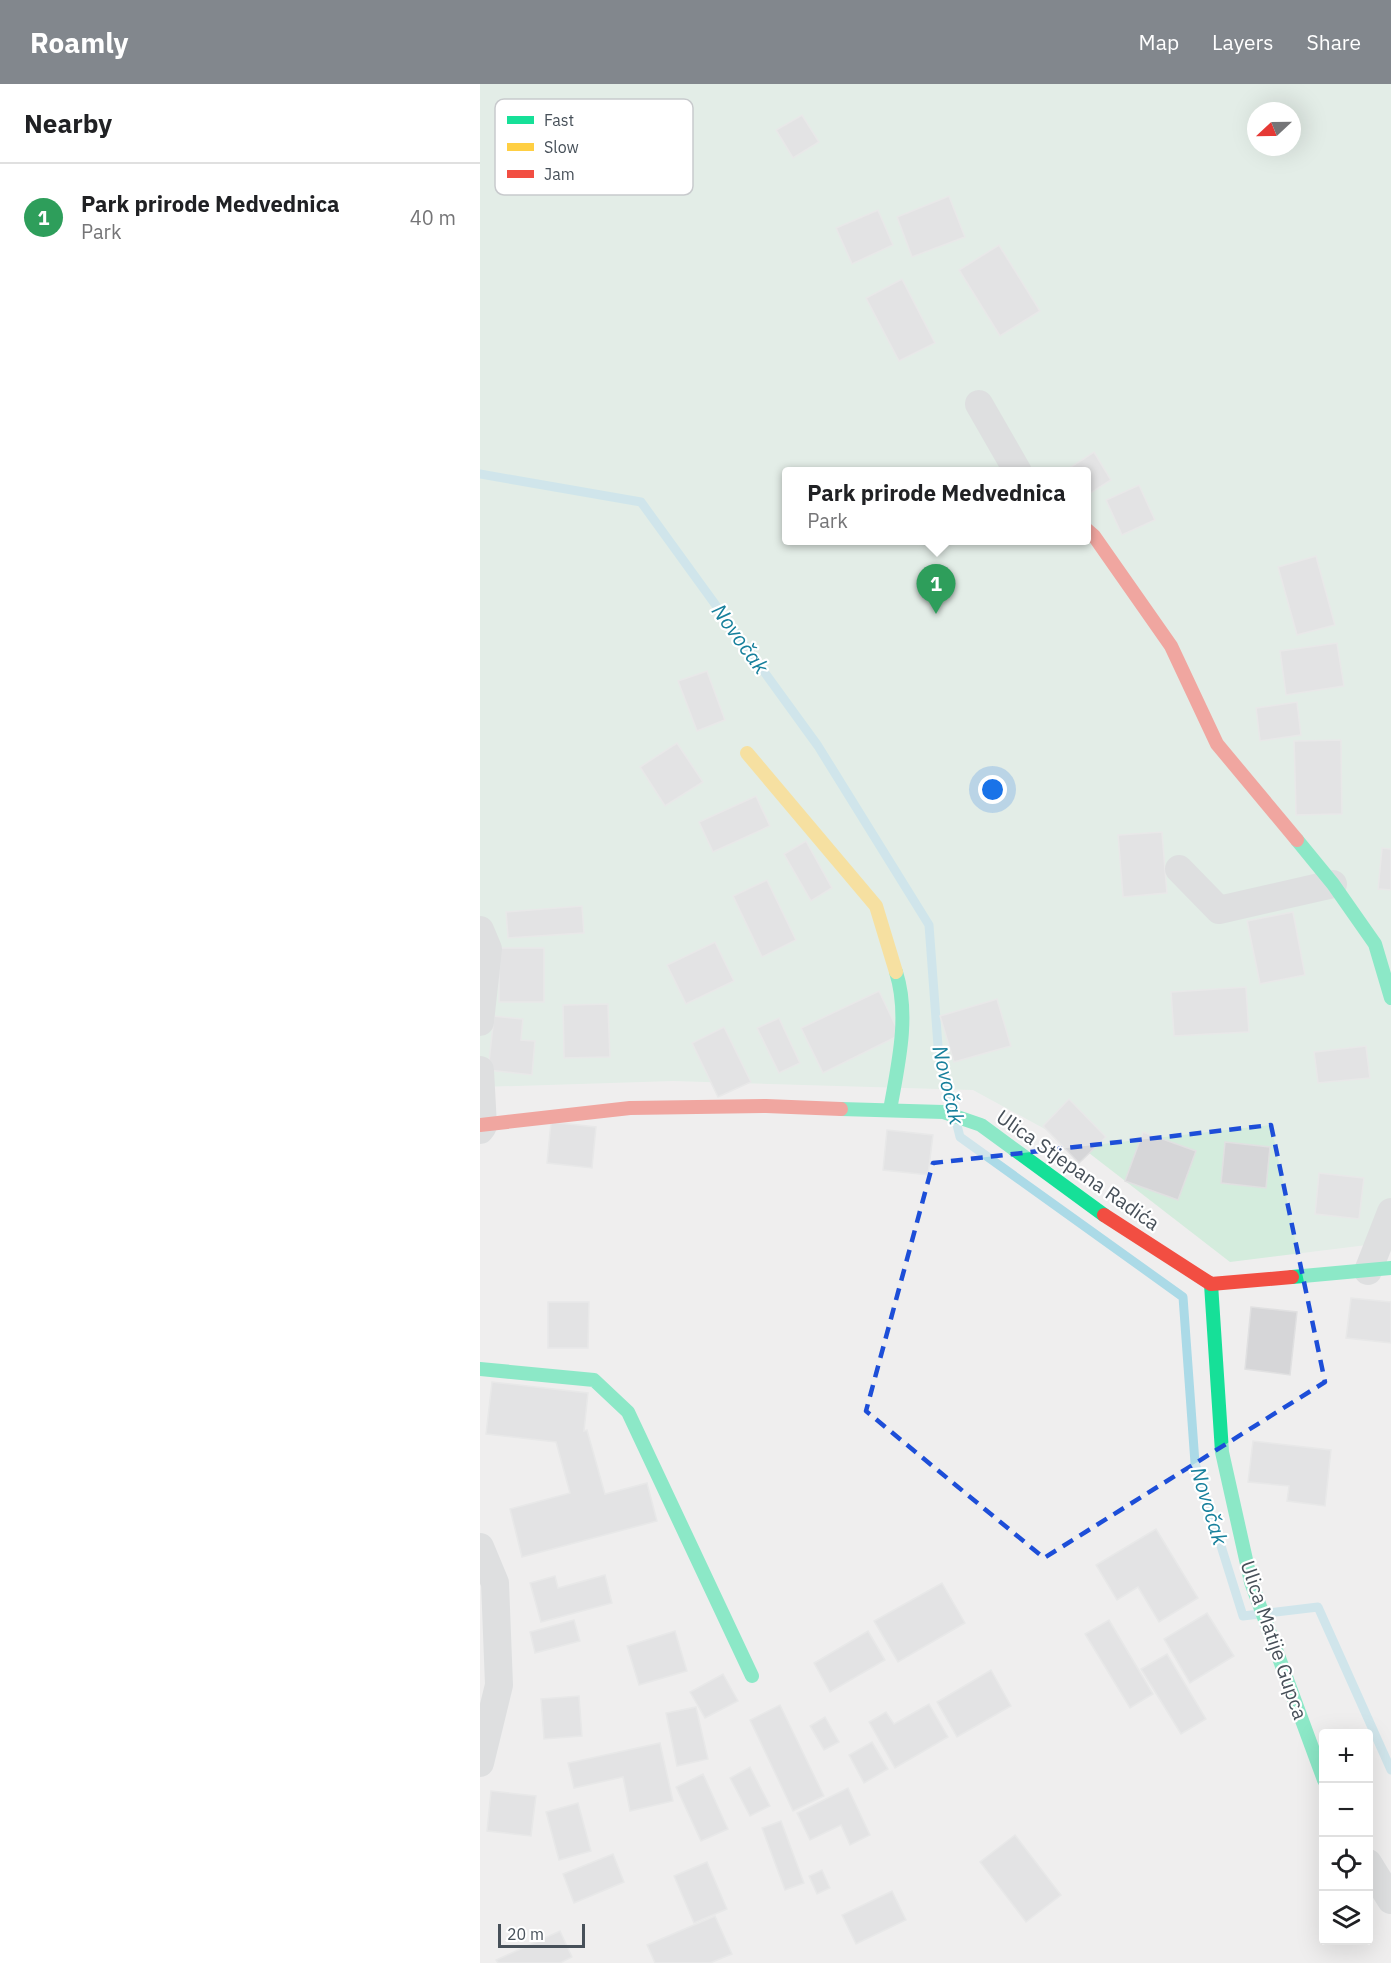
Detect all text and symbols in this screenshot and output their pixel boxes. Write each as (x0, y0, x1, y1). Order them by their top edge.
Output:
text: Roamly (30, 24, 128, 61)
text: Map (1139, 28, 1179, 56)
text: Layers (1212, 28, 1274, 56)
text: Share (1307, 28, 1361, 56)
legend (495, 99, 693, 195)
north arrow (1247, 102, 1301, 156)
text: Nearby (24, 106, 112, 140)
text: Fast (544, 110, 574, 130)
text: Slow (544, 137, 579, 157)
text: Jam (544, 164, 575, 184)
text: Park prirode Medvednica (81, 189, 340, 218)
text: 1 (38, 204, 50, 231)
text: 40 m (410, 204, 456, 231)
text: Park (81, 218, 121, 245)
popup (782, 467, 1091, 545)
text: Park prirode Medvednica (807, 478, 1066, 507)
text: Park (807, 507, 848, 534)
pin: 1 (916, 564, 956, 614)
water label: Novočak (706, 598, 776, 680)
your location (978, 775, 1007, 804)
water label: Novočak (926, 1043, 972, 1128)
street label: Ulica Stjepana Radića (991, 1103, 1166, 1236)
water label: Novočak (1185, 1463, 1235, 1549)
street label: Ulica Matije Gupca (1235, 1557, 1314, 1723)
map controls (1319, 1729, 1373, 1945)
button: + (1319, 1729, 1373, 1783)
button: − (1319, 1783, 1373, 1837)
button: locate (1319, 1837, 1373, 1891)
button: layers (1319, 1891, 1373, 1945)
scale bar (498, 1921, 585, 1948)
text: 20 m (507, 1924, 544, 1944)

